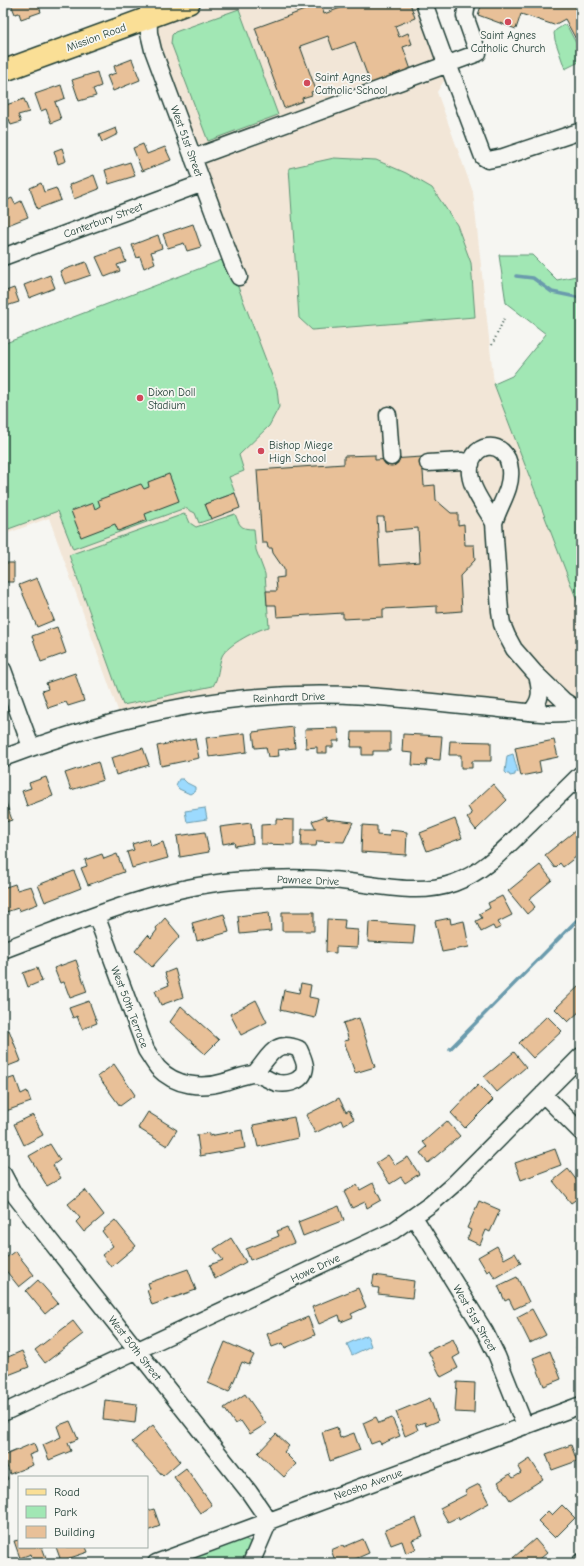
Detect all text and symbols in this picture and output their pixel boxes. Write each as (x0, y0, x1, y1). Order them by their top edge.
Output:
marker: Saint Agnes Catholic Church (503, 17, 513, 27)
street label: Mission Road (64, 21, 128, 54)
place label: Saint Agnes Catholic Church (471, 29, 545, 55)
place label: Saint Agnes Catholic School (315, 71, 388, 97)
marker: Saint Agnes Catholic School (302, 78, 312, 88)
street label: West 51st Street (168, 104, 206, 179)
street label: Canterbury Street (62, 200, 145, 241)
place label: Dixon Doll Stadium (148, 386, 196, 412)
marker: Dixon Doll Stadium (135, 393, 145, 403)
place label: Bishop Miege High School (269, 439, 333, 465)
marker: Bishop Miege High School (256, 446, 266, 456)
street label: Reinhardt Drive (253, 690, 326, 705)
street label: Pawnee Drive (277, 873, 340, 888)
street label: West 50th Terrace (108, 964, 151, 1050)
street label: Howe Drive (288, 1251, 342, 1286)
street label: West 51st Street (450, 1283, 499, 1355)
street label: West 50th Street (105, 1313, 164, 1384)
street label: Neosho Avenue (332, 1466, 405, 1503)
legend (18, 1476, 148, 1548)
text: Road (54, 1485, 80, 1499)
text: Park (54, 1505, 77, 1519)
text: Building (54, 1525, 95, 1539)

